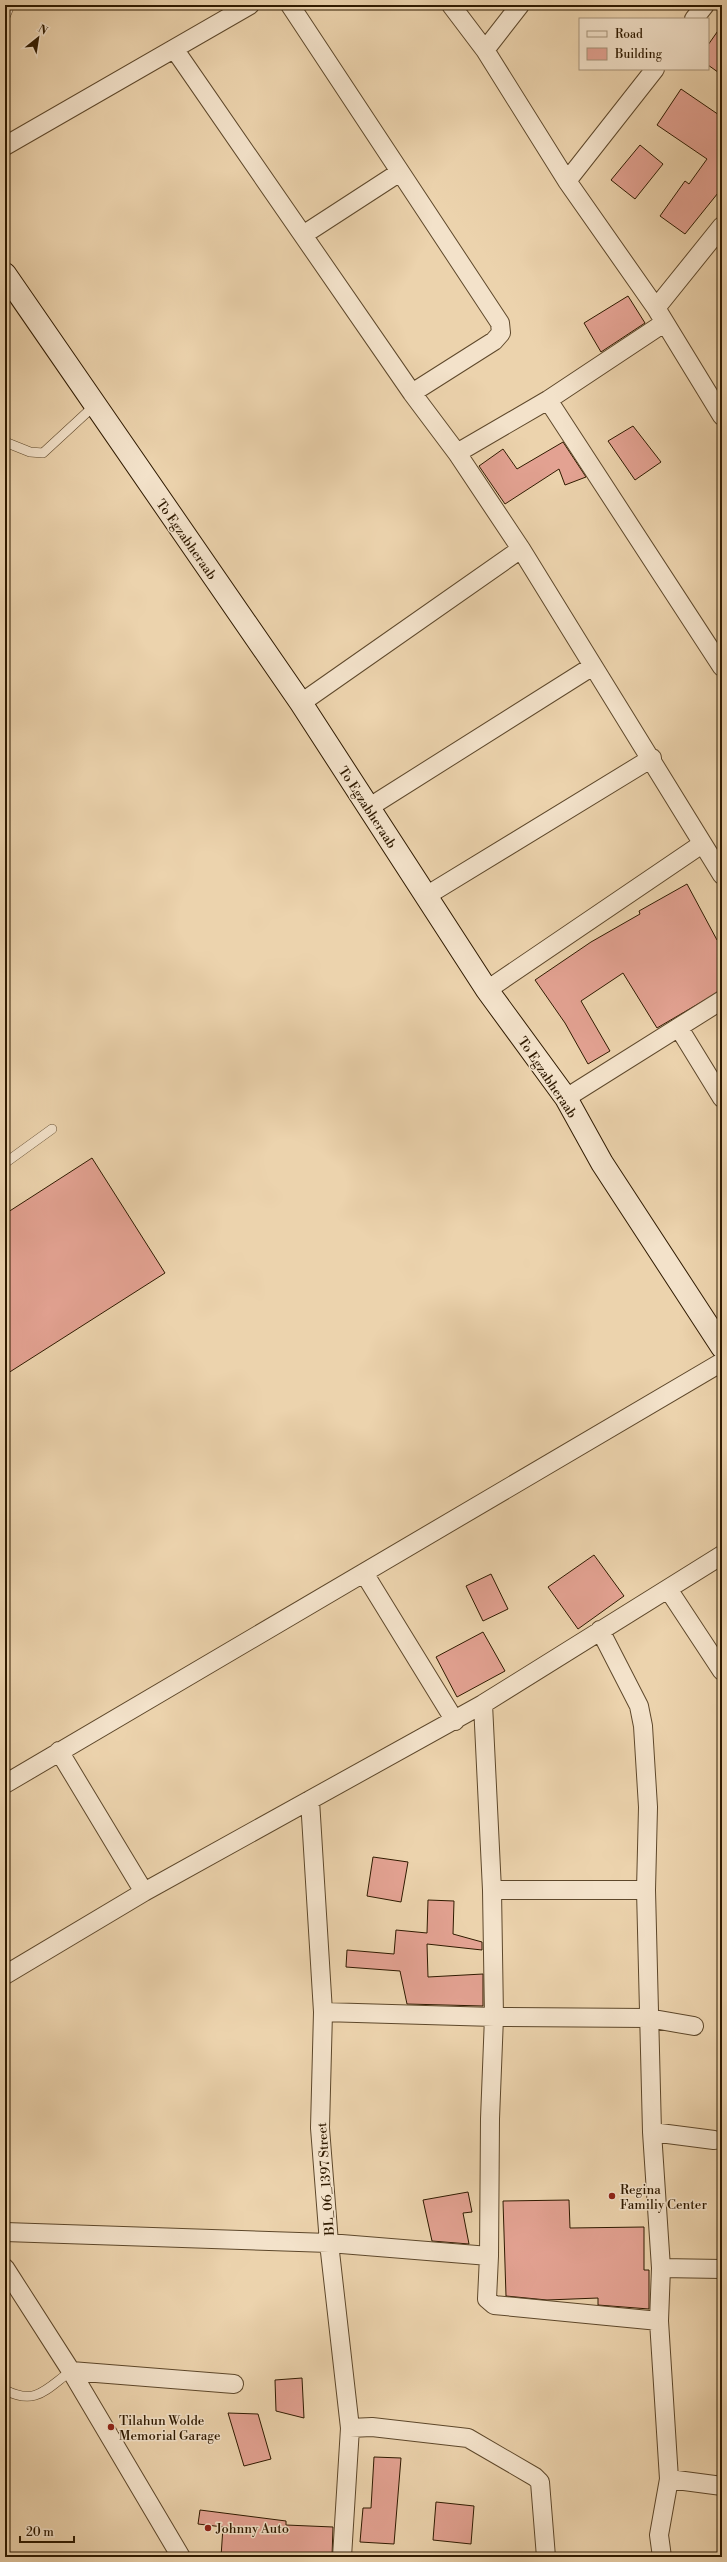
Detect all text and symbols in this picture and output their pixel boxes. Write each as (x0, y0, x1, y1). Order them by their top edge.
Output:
north arrow (18, 18, 58, 58)
legend (579, 18, 709, 70)
text: N (35, 22, 50, 39)
text: Road (615, 27, 643, 42)
text: Building (614, 47, 663, 62)
street label: To Egzabheraab (153, 496, 220, 583)
street label: To Egzabheraab (335, 764, 400, 851)
street label: To Egzabheraab (514, 1034, 580, 1121)
street label: BL_06_1397 Street (314, 2121, 338, 2237)
place label: Regina Familiy Center (620, 2182, 707, 2213)
marker: Regina Familiy Center (607, 2191, 617, 2201)
place label: Tilahun Wolde Memorial Garage (119, 2413, 221, 2444)
marker: Tilahun Wolde Memorial Garage (106, 2422, 116, 2432)
scale bar (20, 2518, 74, 2544)
place label: Johnny Auto (215, 2521, 289, 2537)
marker: Johnny Auto (203, 2523, 213, 2533)
text: 20 m (26, 2525, 54, 2540)

